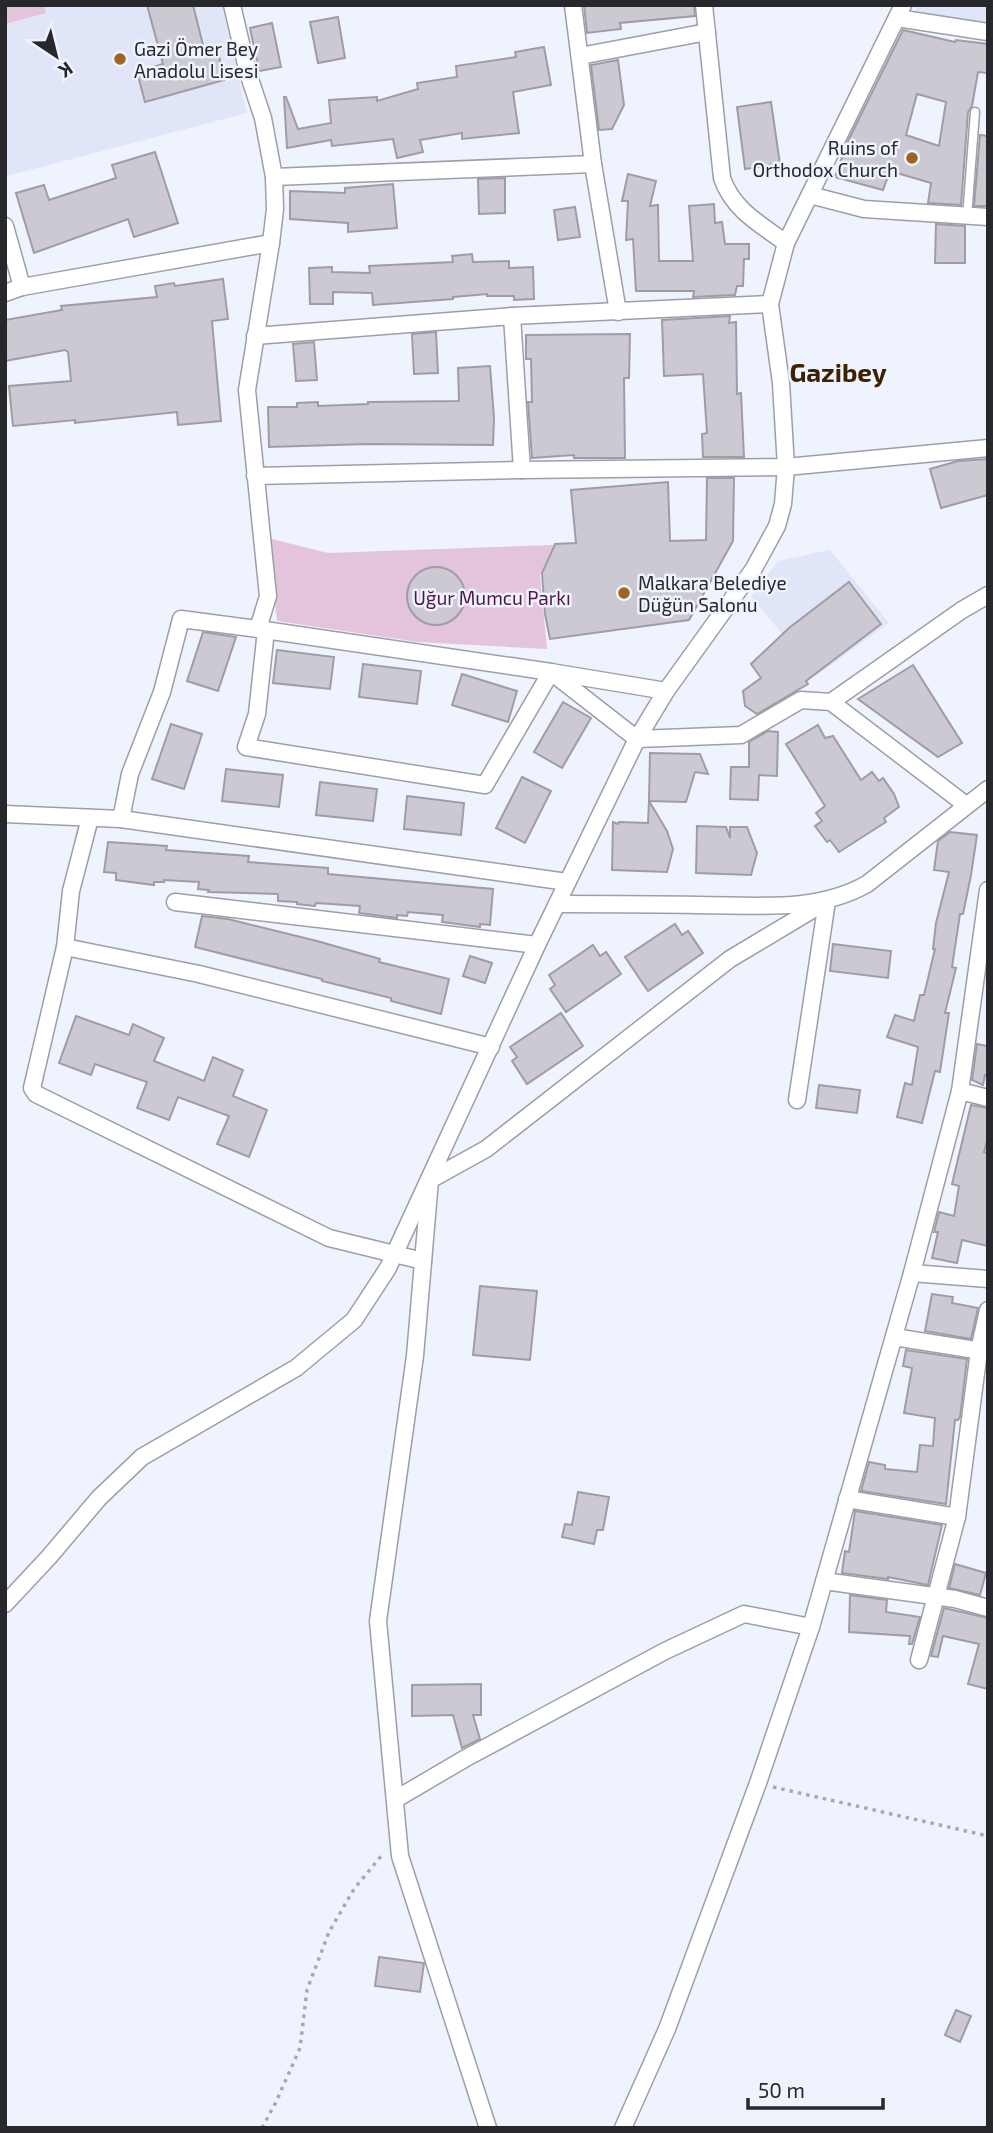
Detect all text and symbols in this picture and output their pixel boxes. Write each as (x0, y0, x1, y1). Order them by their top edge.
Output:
north arrow (21, 21, 91, 91)
place label: Gazi Ömer Bey Anadolu Lisesi (134, 37, 258, 82)
marker: Gazi Ömer Bey Anadolu Lisesi (112, 51, 128, 67)
text: K (55, 57, 78, 83)
place label: Ruins of Orthodox Church (752, 136, 899, 181)
marker: Ruins of Orthodox Church (904, 150, 920, 166)
district label: Gazibey (789, 356, 887, 388)
place label: Malkara Belediye Düğün Salonu (638, 571, 787, 616)
marker: Malkara Belediye Düğün Salonu (616, 585, 632, 601)
park label: Uğur Mumcu Parkı (413, 586, 571, 609)
scale bar (748, 2066, 883, 2110)
text: 50 m (758, 2077, 805, 2102)

